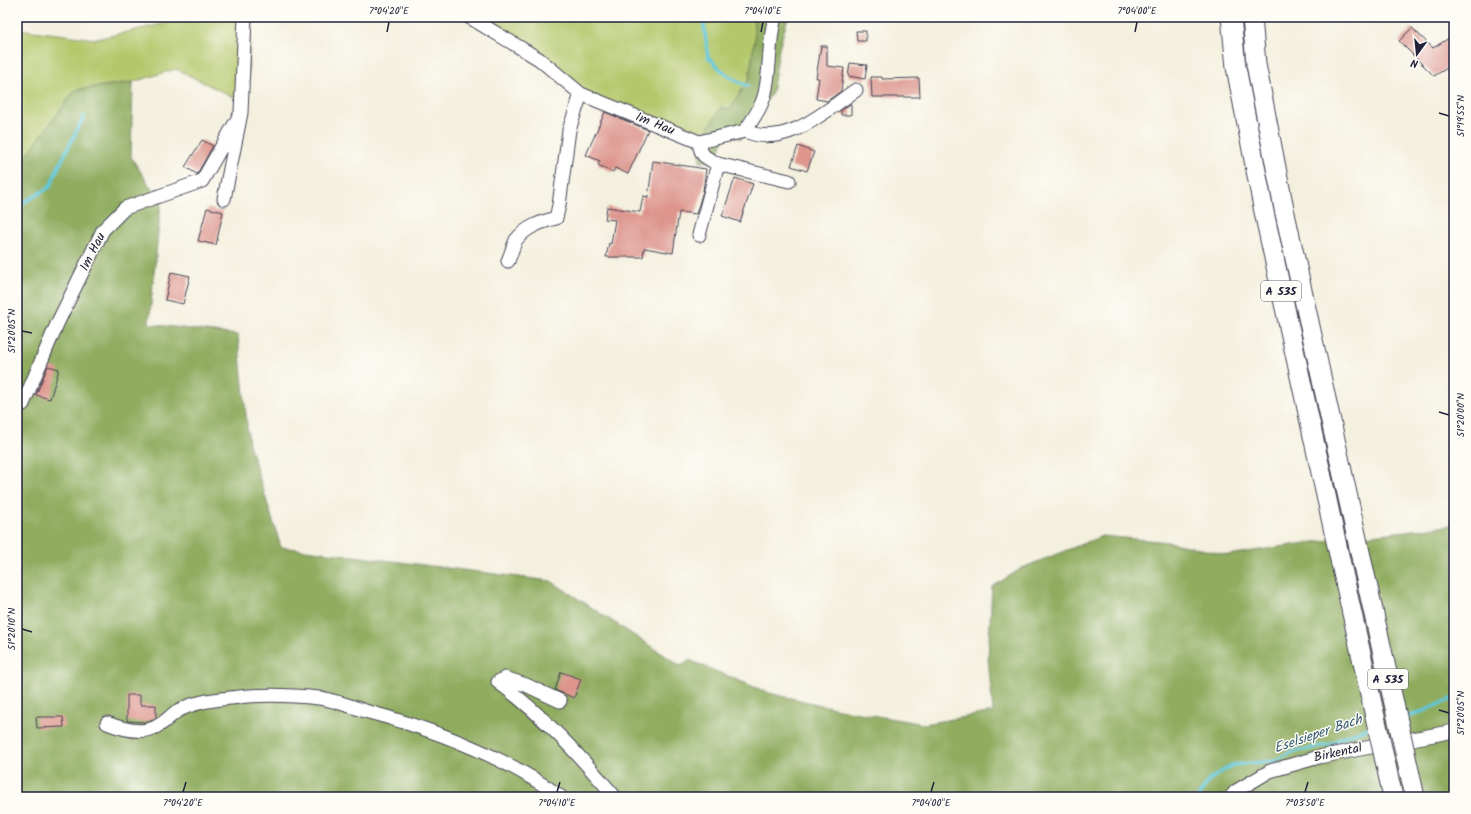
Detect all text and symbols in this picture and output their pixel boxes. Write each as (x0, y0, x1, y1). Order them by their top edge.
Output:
text: 7°04'20"E (369, 3, 410, 19)
text: 7°04'10"E (744, 3, 783, 19)
text: 7°04'00"E (1117, 3, 1158, 19)
north arrow (1397, 34, 1437, 74)
text: N (1409, 53, 1420, 72)
text: 51°19'55"N (1453, 95, 1469, 137)
street label: Im Hau (632, 107, 678, 142)
street label: Im Hau (74, 228, 112, 275)
road number: A 535 (1261, 281, 1301, 301)
text: 51°20'05"N (4, 308, 20, 353)
text: 51°20'00"N (1453, 393, 1469, 437)
text: 51°20'10"N (4, 608, 20, 650)
road number: A 535 (1368, 669, 1408, 689)
text: 51°20'05"N (1453, 690, 1469, 735)
water label: Eselsieper Bach (1271, 708, 1366, 759)
street label: Birkental (1312, 738, 1364, 768)
text: 7°04'20"E (163, 795, 204, 811)
text: 7°04'10"E (538, 795, 577, 811)
text: 7°04'00"E (911, 795, 952, 811)
text: 7°03'50"E (1285, 795, 1326, 811)

